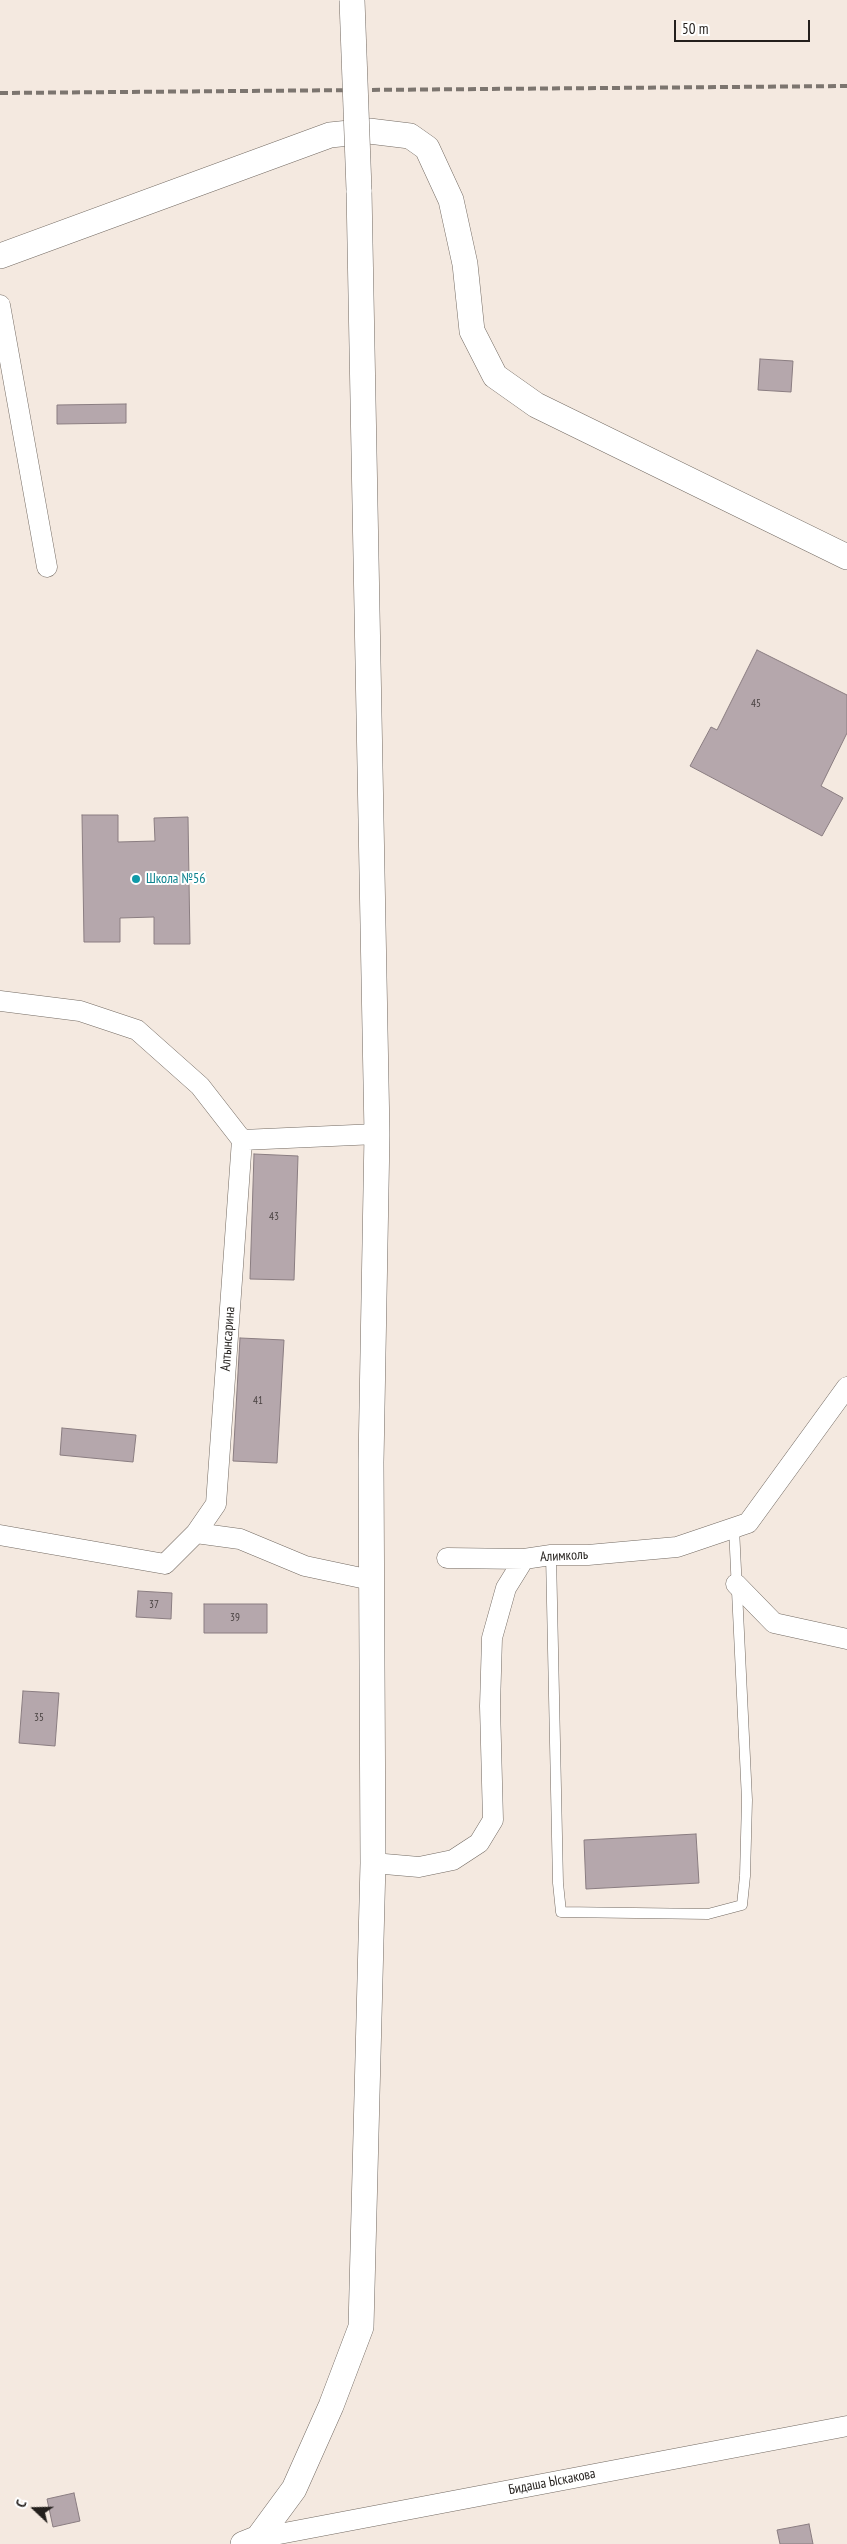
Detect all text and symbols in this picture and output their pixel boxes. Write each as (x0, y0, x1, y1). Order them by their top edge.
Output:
scale bar (677, 10, 813, 42)
text: 50 m (682, 19, 708, 38)
house number: 45 (751, 697, 761, 711)
place label: Школа №56 (146, 871, 206, 887)
marker: Школа №56 (130, 873, 142, 885)
house number: 43 (269, 1210, 279, 1224)
street label: Алтынсарина (217, 1306, 239, 1372)
house number: 41 (253, 1394, 263, 1408)
street label: Алимколь (540, 1546, 588, 1566)
house number: 37 (149, 1598, 159, 1612)
house number: 39 (230, 1611, 240, 1625)
house number: 35 (34, 1711, 44, 1725)
street label: Бидаша Ыскакова (507, 2465, 597, 2499)
north arrow (10, 2484, 60, 2534)
text: С (11, 2497, 31, 2510)

